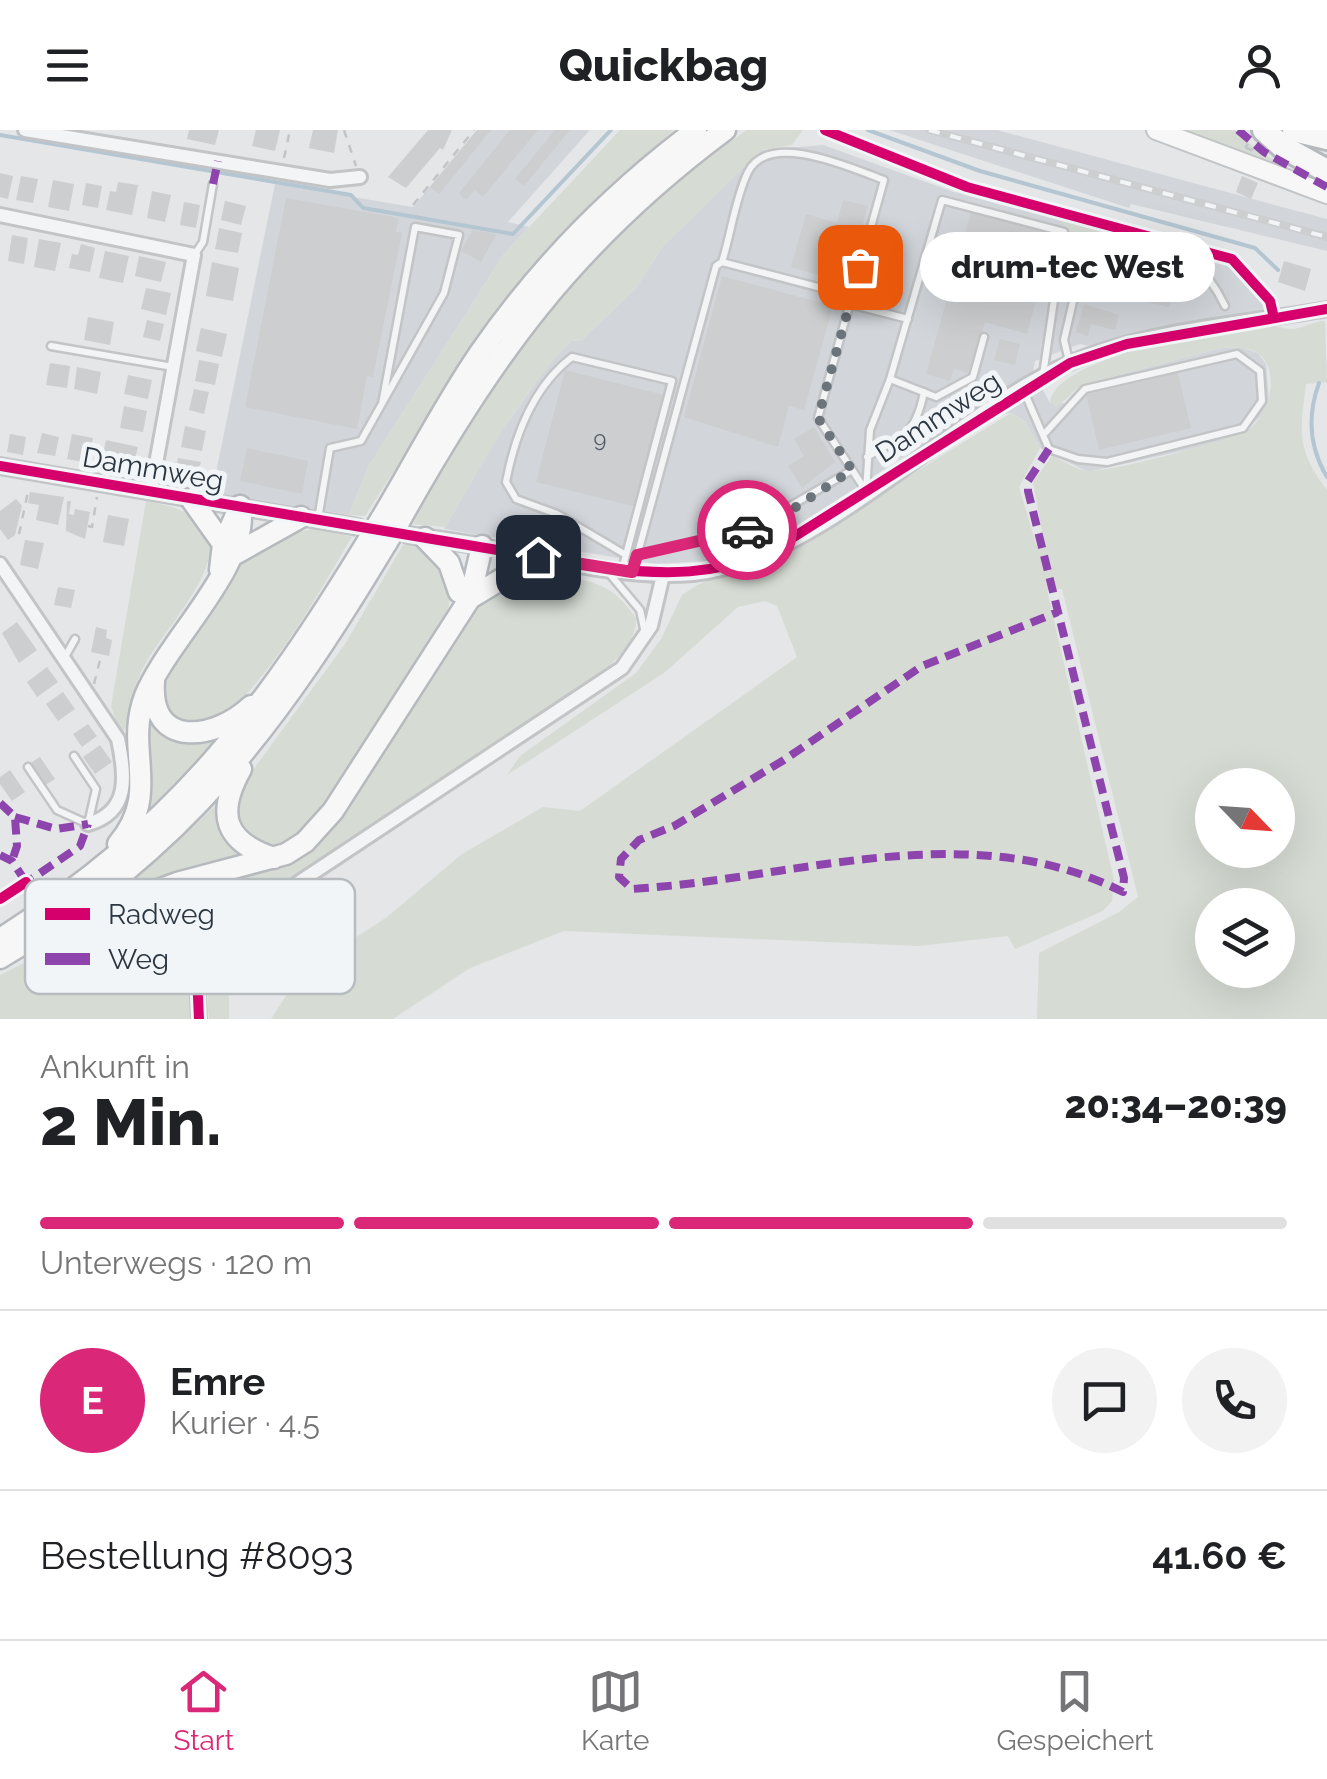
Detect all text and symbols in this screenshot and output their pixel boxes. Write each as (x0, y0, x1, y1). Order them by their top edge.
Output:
icon: menu (40, 38, 95, 93)
icon: person (1232, 38, 1287, 93)
text: Quickbag (559, 39, 768, 92)
pin (818, 225, 903, 310)
callout: drum-tec West (920, 232, 1215, 302)
icon: bag (833, 240, 888, 295)
text: drum-tec West (951, 248, 1184, 285)
street label: Dammweg (869, 364, 1007, 470)
house number: 9 (594, 426, 606, 452)
street label: Dammweg (80, 440, 226, 498)
courier (697, 480, 797, 580)
icon: car (720, 503, 775, 558)
pin (496, 515, 581, 600)
icon: home (511, 530, 566, 585)
north arrow (1195, 768, 1295, 868)
map controls (1195, 768, 1295, 988)
legend (25, 879, 355, 994)
button: layers (1195, 888, 1295, 988)
text: Radweg (108, 898, 215, 931)
text: Weg (108, 943, 169, 976)
text: Ankunft in (40, 1048, 190, 1085)
text: 20:34–20:39 (1064, 1082, 1287, 1127)
text: 2 Min. (40, 1084, 222, 1160)
text: Unterwegs · 120 m (40, 1244, 312, 1281)
button: chat (1052, 1348, 1157, 1453)
button: phone (1182, 1348, 1287, 1453)
text: Emre (170, 1359, 265, 1404)
text: E (81, 1378, 104, 1423)
text: Kurier · 4.5 (170, 1404, 320, 1441)
text: Bestellung #8093 (40, 1533, 353, 1578)
text: 41.60 € (1152, 1533, 1287, 1578)
tab: Start (173, 1664, 234, 1757)
tab: Karte (581, 1664, 650, 1757)
tab: Gespeichert (996, 1664, 1154, 1757)

